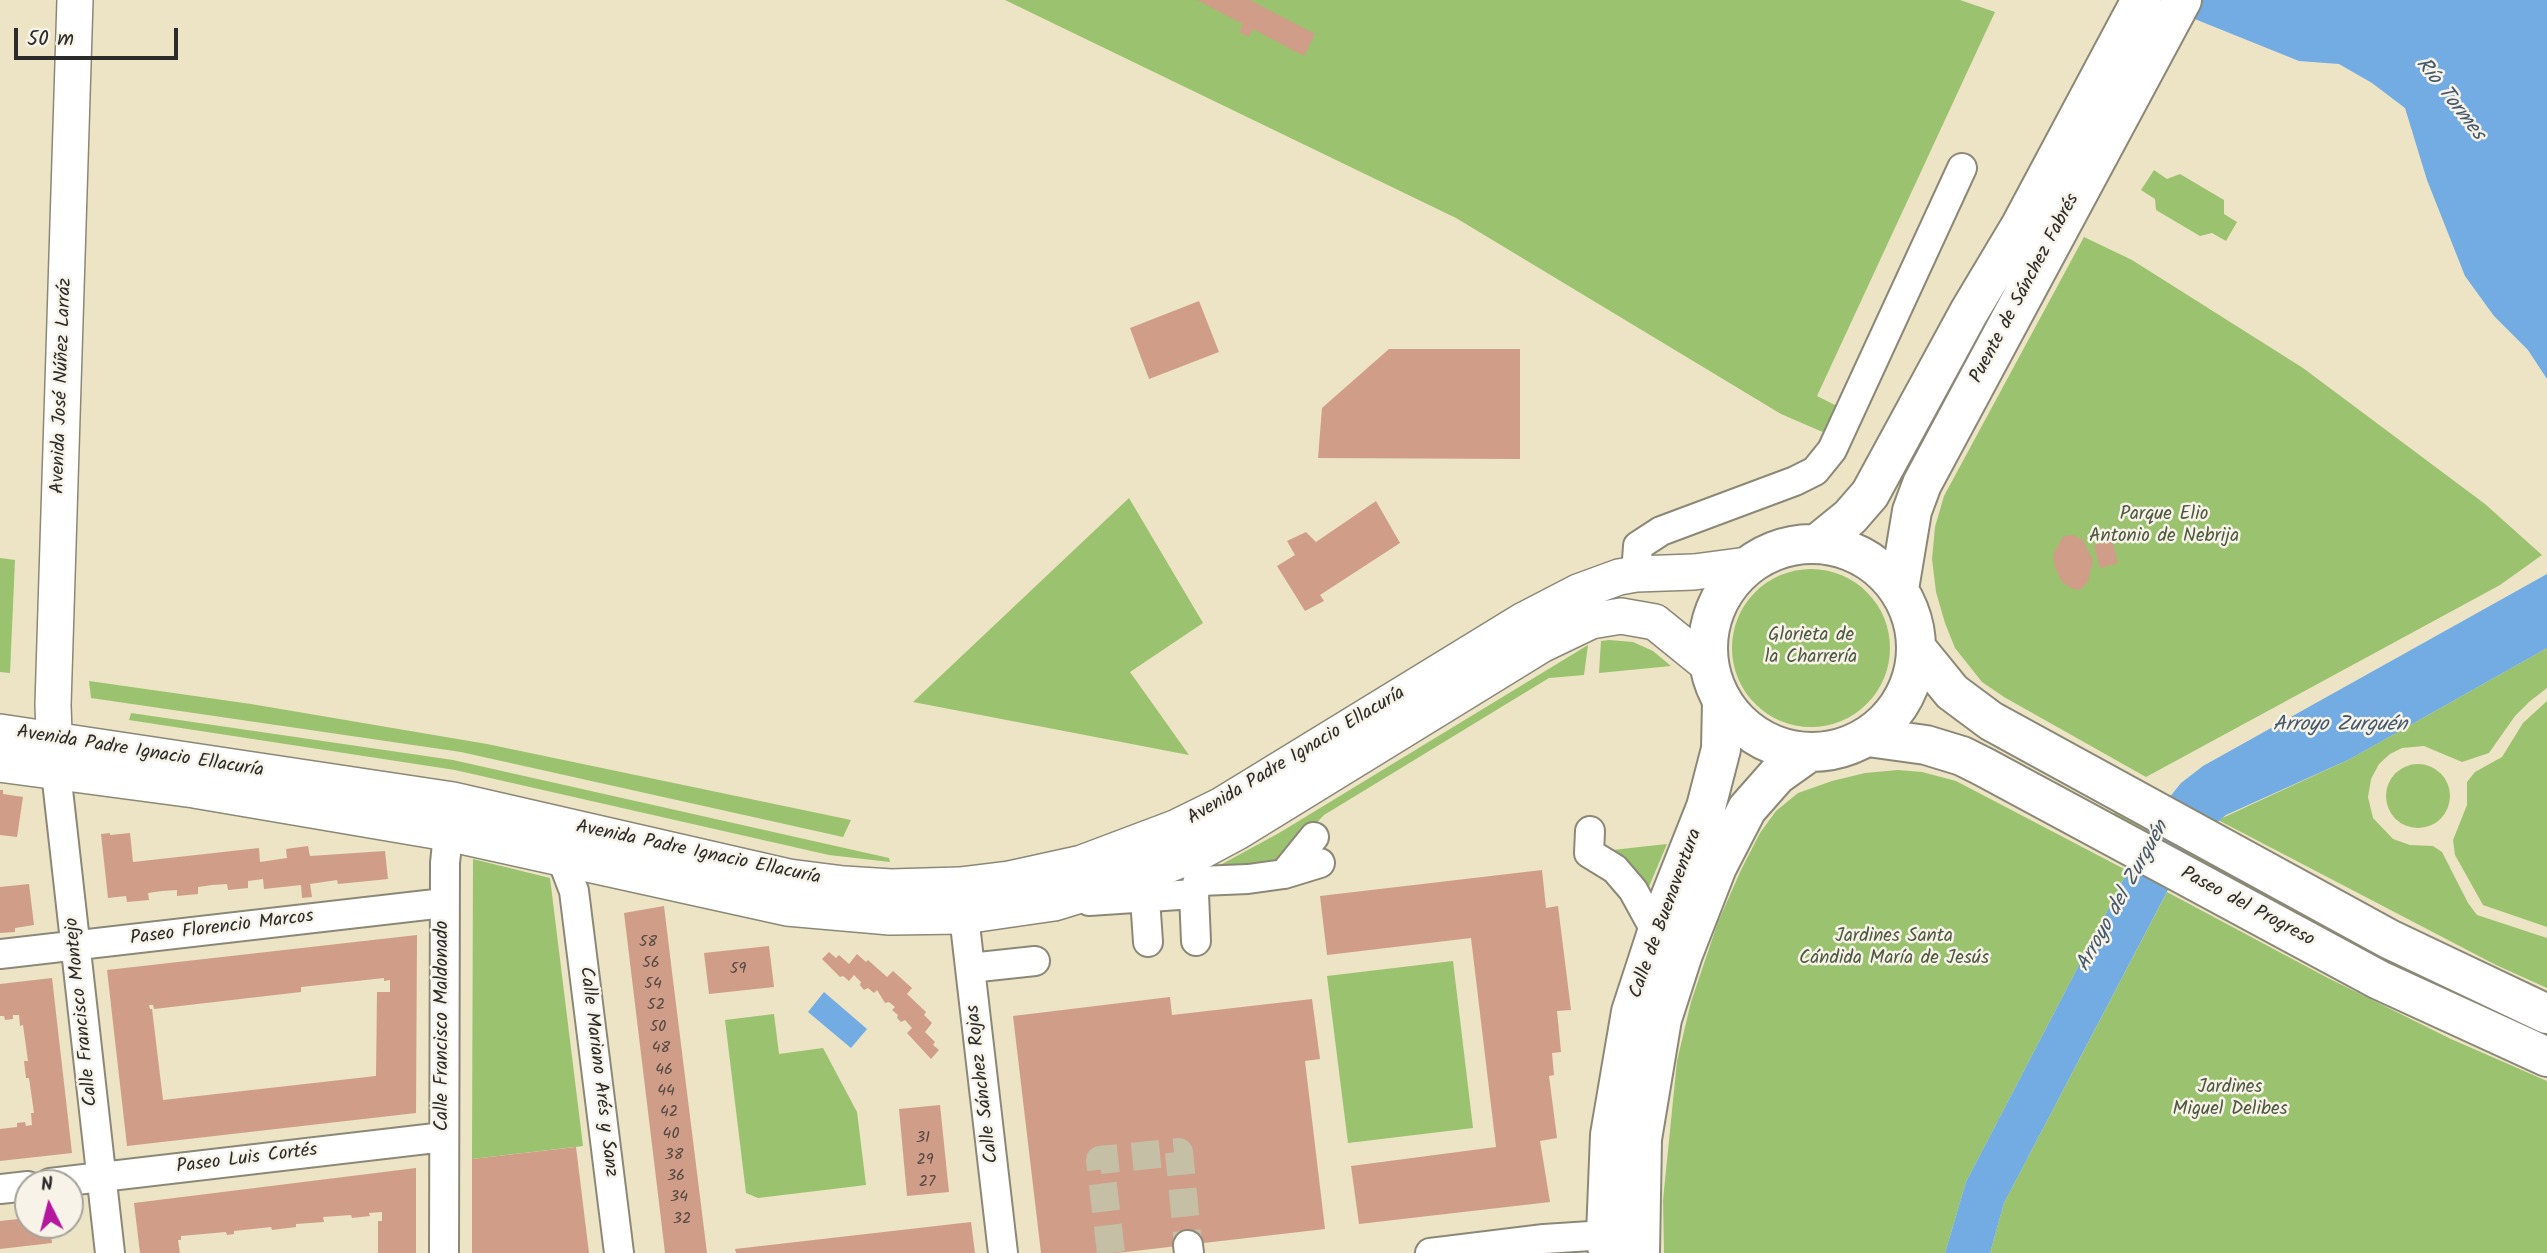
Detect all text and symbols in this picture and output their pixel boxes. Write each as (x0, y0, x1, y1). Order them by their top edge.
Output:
scale bar (18, 14, 182, 58)
text: 50 m (27, 23, 74, 56)
water label: Río Tormes (2409, 54, 2489, 146)
street label: Puente de Sánchez Fabrés (1966, 190, 2086, 388)
street label: Avenida José Núñez Larráz (48, 278, 78, 494)
park label: Parque Elio Antonio de Nebrija (2089, 505, 2239, 549)
park label: Glorieta de la Charrería (1765, 626, 1857, 670)
street label: Avenida Padre Ignacio Ellacuría (1184, 683, 1410, 831)
water label: Arroyo Zurguén (2273, 713, 2407, 739)
street label: Avenida Padre Ignacio Ellacuría (15, 722, 265, 784)
street label: Avenida Padre Ignacio Ellacuría (573, 817, 823, 891)
water label: Arroyo del Zurguén (2072, 817, 2176, 977)
street label: Calle de Buenaventura (1626, 826, 1708, 1002)
street label: Paseo del Progreso (2176, 863, 2318, 953)
street label: Paseo Florencio Marcos (129, 906, 315, 952)
street label: Calle Francisco Montejo (62, 916, 104, 1108)
street label: Calle Francisco Maldonado (433, 921, 455, 1131)
park label: Jardines Santa Cándida María de Jesús (1799, 927, 1989, 971)
house number: 58 (639, 933, 657, 953)
house number: 56 (642, 954, 660, 974)
house number: 59 (730, 960, 746, 980)
street label: Calle Mariano Arés y Sanz (573, 966, 621, 1178)
house number: 54 (644, 975, 662, 995)
house number: 52 (647, 996, 665, 1016)
street label: Calle Sánchez Rojas (963, 1003, 1005, 1165)
house number: 50 (650, 1018, 666, 1038)
house number: 48 (652, 1039, 670, 1059)
house number: 46 (655, 1061, 673, 1081)
park label: Jardines Miguel Delibes (2172, 1078, 2288, 1122)
house number: 44 (657, 1082, 675, 1102)
house number: 42 (660, 1103, 678, 1123)
house number: 40 (663, 1125, 679, 1145)
house number: 31 (916, 1129, 930, 1149)
street label: Paseo Luis Cortés (175, 1140, 319, 1180)
house number: 38 (665, 1146, 683, 1166)
house number: 29 (916, 1151, 934, 1171)
house number: 36 (667, 1167, 685, 1187)
north arrow (14, 1169, 84, 1239)
text: N (39, 1170, 55, 1201)
house number: 27 (919, 1173, 935, 1193)
house number: 34 (670, 1188, 688, 1208)
house number: 32 (673, 1210, 691, 1230)

